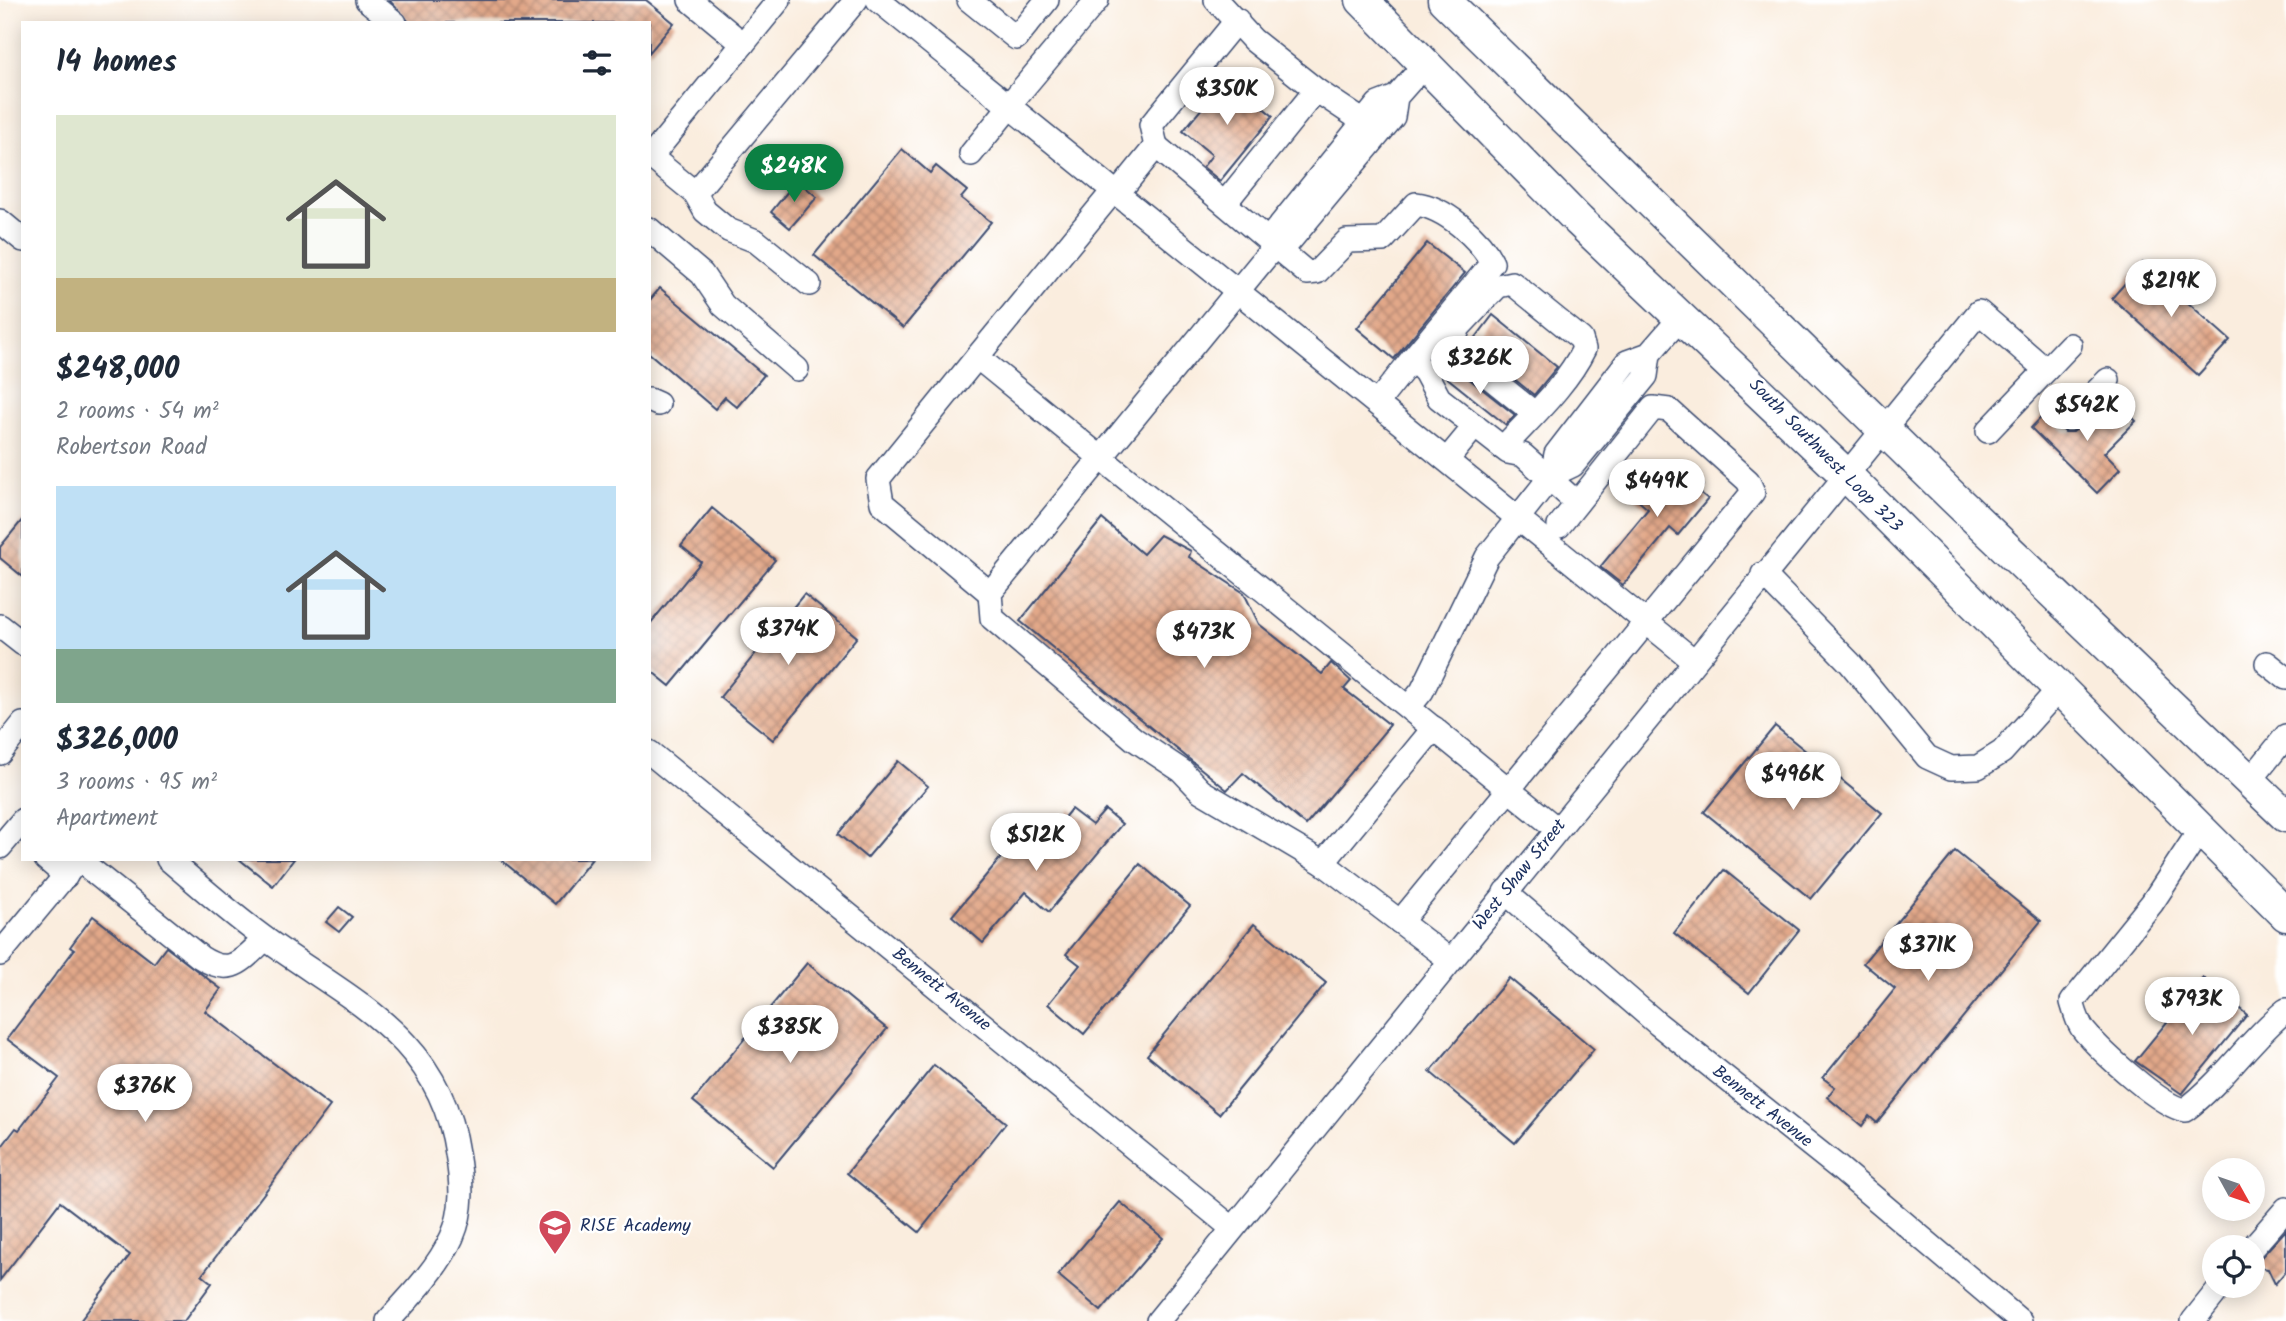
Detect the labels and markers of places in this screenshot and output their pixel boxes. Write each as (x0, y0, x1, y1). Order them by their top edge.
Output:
pin: $350K (1178, 68, 1276, 127)
pin: $248K (745, 144, 843, 204)
pin: $219K (2122, 260, 2220, 319)
pin: $326K (1431, 336, 1529, 396)
pin: $542K (2038, 384, 2136, 443)
pin: $449K (1608, 460, 1706, 519)
pin: $374K (739, 608, 837, 667)
pin: $473K (1155, 610, 1253, 670)
pin: $496K (1744, 752, 1842, 812)
pin: $512K (987, 814, 1085, 873)
pin: $371K (1879, 923, 1977, 983)
pin: $793K (2143, 978, 2241, 1037)
pin: $385K (741, 1006, 839, 1065)
pin: $376K (96, 1064, 194, 1124)
school or university icon: RISE Academy (536, 1207, 574, 1256)
place label: RISE Academy (580, 1212, 691, 1241)

